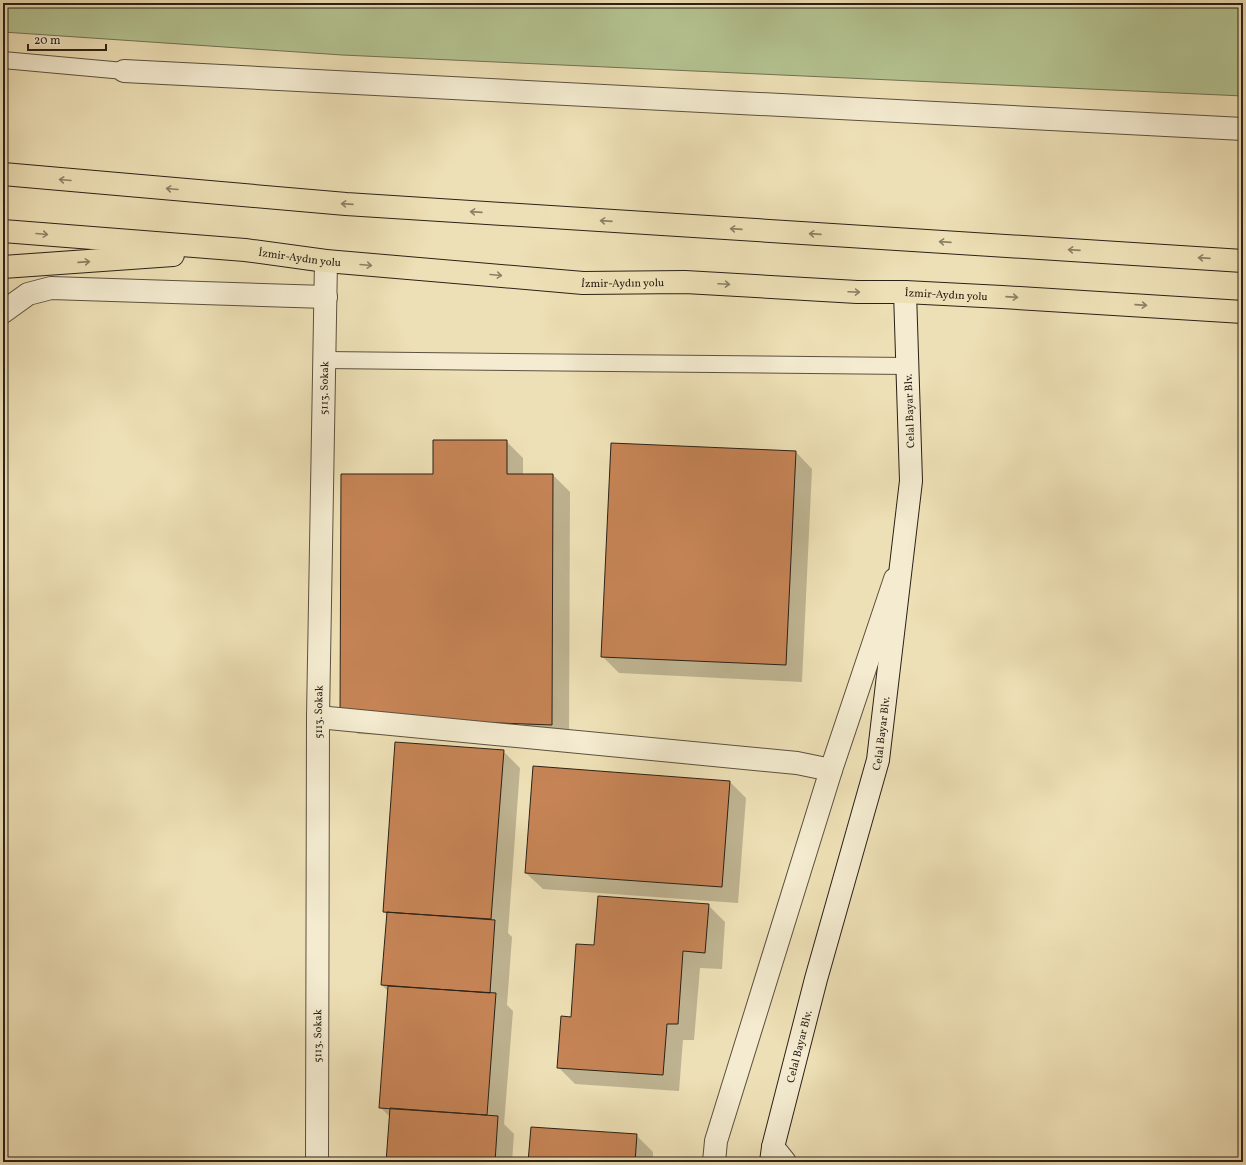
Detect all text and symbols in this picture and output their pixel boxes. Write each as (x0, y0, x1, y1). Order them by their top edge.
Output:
scale bar (28, 26, 106, 52)
text: 20 m (34, 33, 61, 49)
one-way arrow (59, 176, 72, 183)
one-way arrow (166, 185, 179, 193)
one-way arrow (341, 201, 354, 208)
one-way arrow (470, 209, 483, 216)
one-way arrow (600, 217, 613, 224)
one-way arrow (730, 225, 743, 232)
one-way arrow (35, 230, 48, 237)
one-way arrow (809, 230, 822, 237)
one-way arrow (939, 239, 952, 246)
street label: İzmir-Aydın yolu (257, 246, 342, 271)
one-way arrow (1068, 247, 1081, 254)
one-way arrow (1198, 255, 1211, 262)
one-way arrow (77, 258, 90, 265)
one-way arrow (359, 261, 372, 268)
one-way arrow (489, 272, 502, 279)
street label: İzmir-Aydın yolu (580, 276, 664, 292)
one-way arrow (717, 281, 730, 288)
street label: İzmir-Aydın yolu (904, 286, 988, 305)
one-way arrow (847, 288, 860, 295)
one-way arrow (1005, 294, 1018, 301)
one-way arrow (1134, 302, 1147, 309)
street label: 5113. Sokak (317, 361, 333, 415)
street label: Celal Bayar Blv. (902, 373, 919, 448)
street label: 5113. Sokak (312, 685, 328, 739)
street label: Celal Bayar Blv. (869, 695, 895, 772)
street label: Celal Bayar Blv. (784, 1008, 817, 1085)
street label: 5113. Sokak (311, 1009, 326, 1063)

